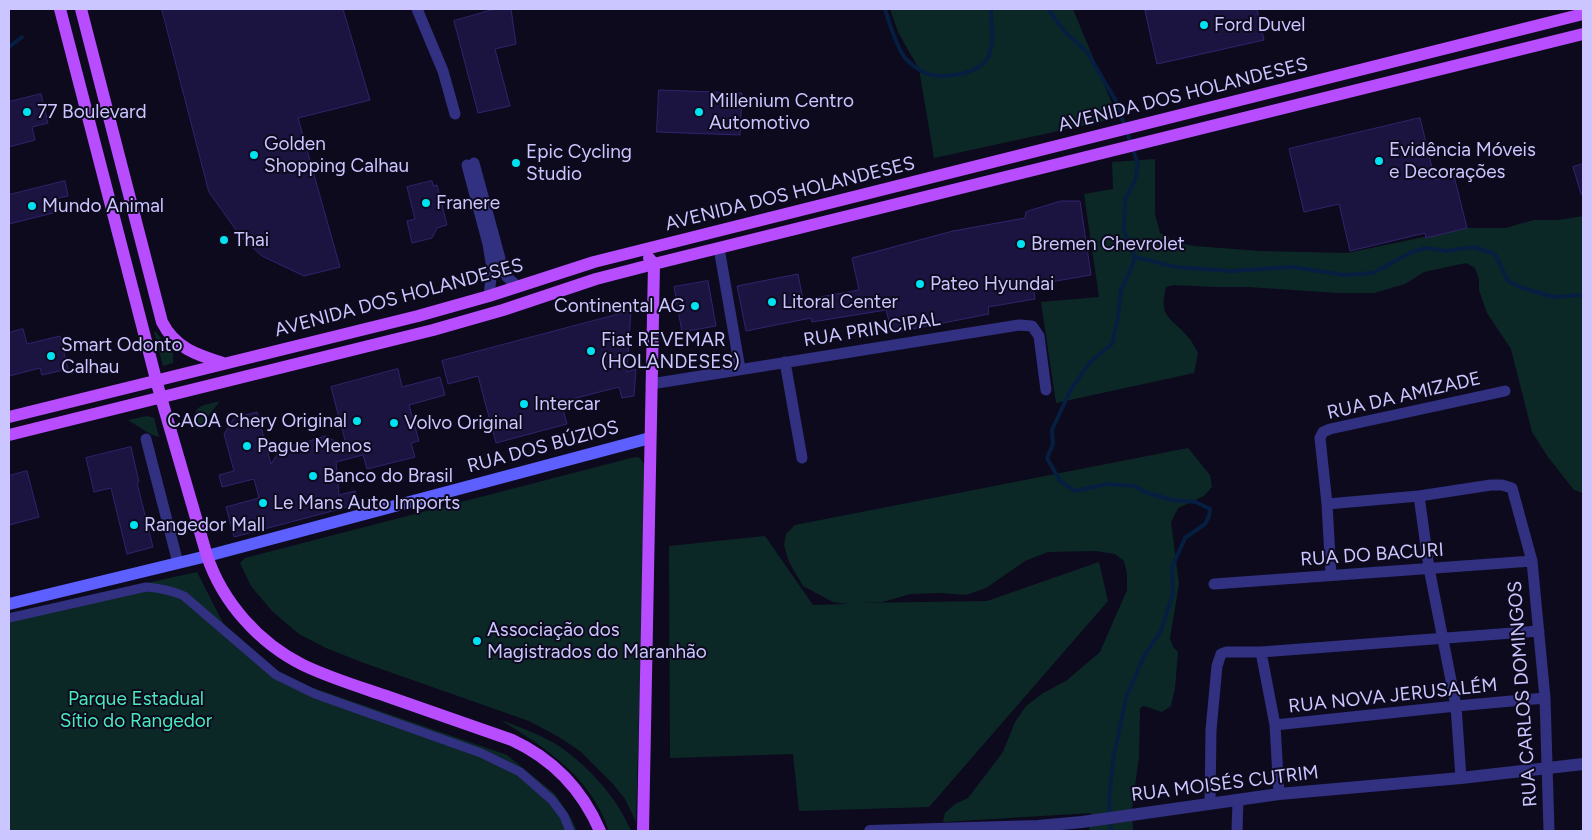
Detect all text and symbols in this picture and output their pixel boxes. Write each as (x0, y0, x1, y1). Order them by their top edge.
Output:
place label: Ford Duvel (1214, 14, 1305, 36)
marker: Ford Duvel (1198, 19, 1210, 31)
street label: AVENIDA DOS HOLANDESES (1056, 53, 1310, 137)
place label: Millenium Centro Automotivo (709, 90, 854, 134)
place label: 77 Boulevard (37, 101, 147, 123)
marker: 77 Boulevard (21, 106, 33, 118)
marker: Millenium Centro Automotivo (693, 106, 705, 118)
place label: Golden Shopping Calhau (264, 133, 409, 177)
place label: Evidência Móveis e Decorações (1389, 139, 1536, 183)
place label: Epic Cycling Studio (526, 141, 632, 185)
marker: Golden Shopping Calhau (248, 149, 260, 161)
street label: AVENIDA DOS HOLANDESES (663, 152, 917, 236)
marker: Evidência Móveis e Decorações (1373, 155, 1385, 167)
marker: Epic Cycling Studio (510, 157, 522, 169)
place label: Franere (436, 192, 500, 214)
place label: Mundo Animal (42, 195, 164, 217)
marker: Franere (420, 197, 432, 209)
marker: Mundo Animal (26, 200, 38, 212)
place label: Thai (234, 229, 269, 251)
place label: Bremen Chevrolet (1031, 233, 1185, 255)
marker: Thai (218, 234, 230, 246)
marker: Bremen Chevrolet (1015, 238, 1027, 250)
street label: AVENIDA DOS HOLANDESES (272, 254, 526, 342)
place label: Pateo Hyundai (930, 273, 1054, 295)
marker: Pateo Hyundai (914, 278, 926, 290)
place label: Litoral Center (782, 291, 898, 313)
place label: Continental AG (554, 295, 685, 317)
marker: Litoral Center (766, 296, 778, 308)
marker: Continental AG (689, 300, 701, 312)
street label: RUA PRINCIPAL (802, 308, 942, 352)
place label: Fiat REVEMAR (HOLANDESES) (601, 329, 740, 373)
place label: Smart Odonto Calhau (61, 334, 182, 378)
marker: Fiat REVEMAR (HOLANDESES) (585, 345, 597, 357)
marker: Smart Odonto Calhau (45, 350, 57, 362)
street label: RUA DA AMIZADE (1325, 367, 1483, 425)
place label: Intercar (534, 393, 600, 415)
marker: Intercar (518, 398, 530, 410)
place label: CAOA Chery Original (167, 410, 347, 432)
place label: Volvo Original (404, 412, 523, 434)
marker: CAOA Chery Original (351, 415, 363, 427)
street label: RUA DOS BÚZIOS (465, 416, 621, 478)
marker: Volvo Original (388, 417, 400, 429)
place label: Pague Menos (257, 435, 371, 457)
marker: Pague Menos (241, 440, 253, 452)
place label: Banco do Brasil (323, 465, 453, 487)
marker: Banco do Brasil (307, 470, 319, 482)
place label: Le Mans Auto Imports (273, 492, 460, 514)
marker: Le Mans Auto Imports (257, 497, 269, 509)
place label: Rangedor Mall (144, 514, 265, 536)
marker: Rangedor Mall (128, 519, 140, 531)
street label: RUA DO BACURI (1300, 539, 1444, 571)
street label: RUA CARLOS DOMINGOS (1504, 580, 1542, 808)
place label: Associação dos Magistrados do Maranhão (487, 619, 707, 663)
marker: Associação dos Magistrados do Maranhão (471, 635, 483, 647)
street label: RUA NOVA JERUSALÉM (1287, 674, 1499, 718)
park label: Parque Estadual Sítio do Rangedor (60, 688, 212, 732)
street label: RUA MOISÉS CUTRIM (1130, 761, 1320, 807)

